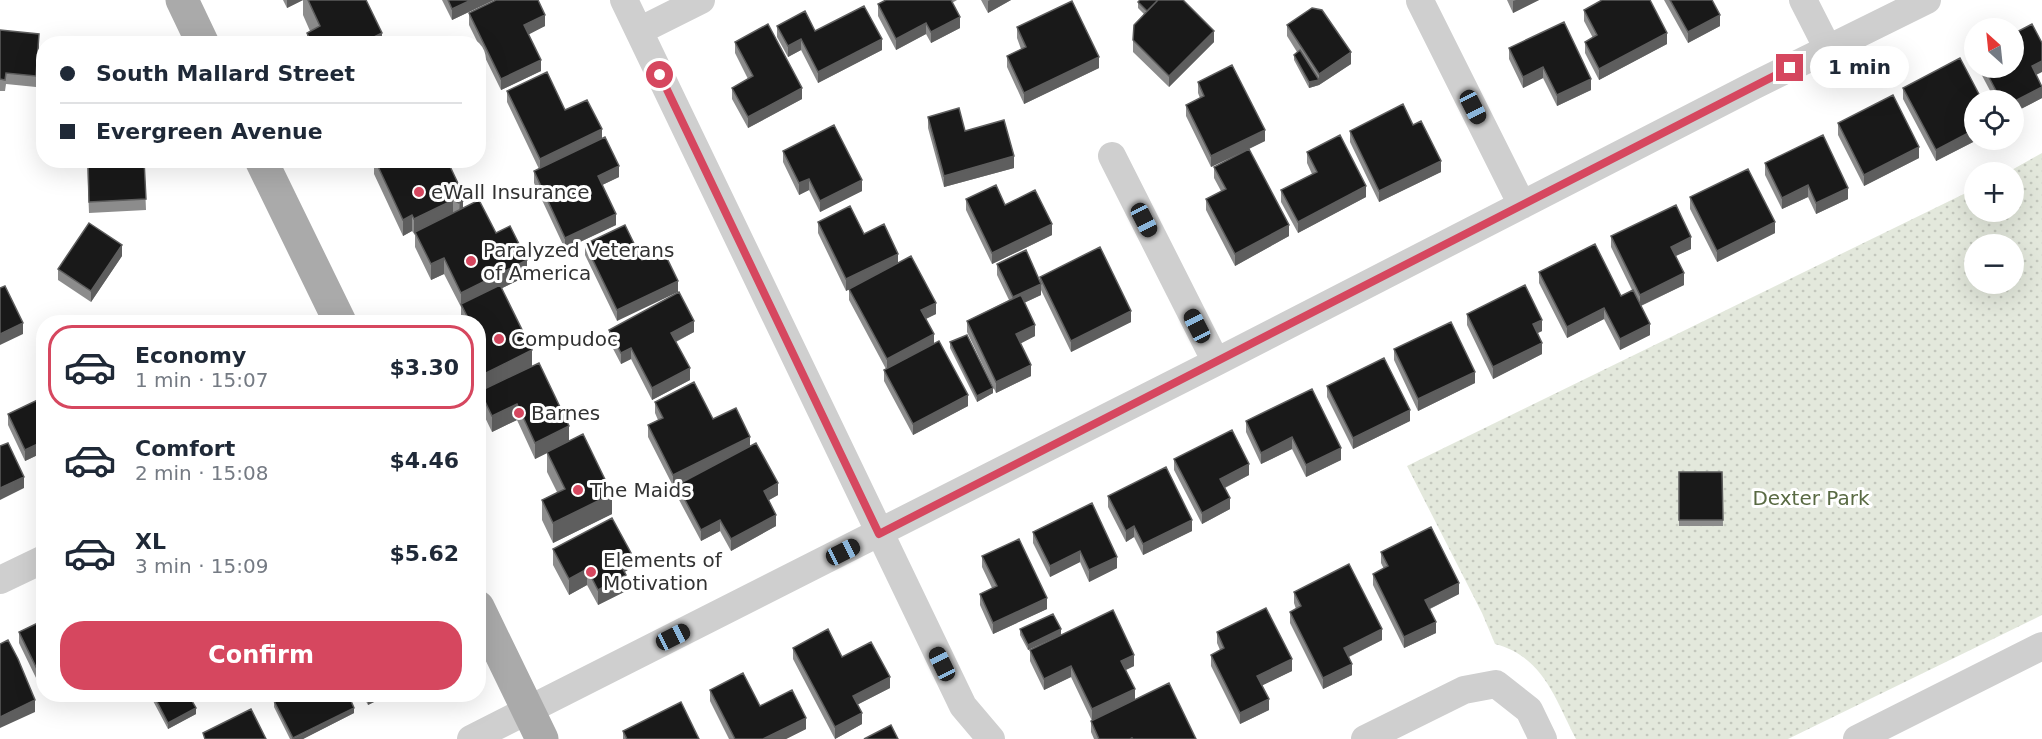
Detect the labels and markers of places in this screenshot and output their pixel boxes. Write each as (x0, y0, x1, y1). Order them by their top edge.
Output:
place label: eWall Insurance (431, 180, 590, 204)
marker: eWall Insurance (412, 185, 426, 199)
place label: Paralyzed Veterans of America (483, 238, 674, 285)
marker: Paralyzed Veterans of America (464, 254, 478, 268)
place label: Compudoc (511, 327, 618, 351)
marker: Compudoc (492, 332, 506, 346)
place label: Barnes (531, 401, 600, 425)
marker: Barnes (512, 406, 526, 420)
place label: The Maids (589, 478, 692, 502)
marker: The Maids (571, 483, 585, 497)
place label: Elements of Motivation (603, 548, 723, 595)
marker: Elements of Motivation (584, 565, 598, 579)

